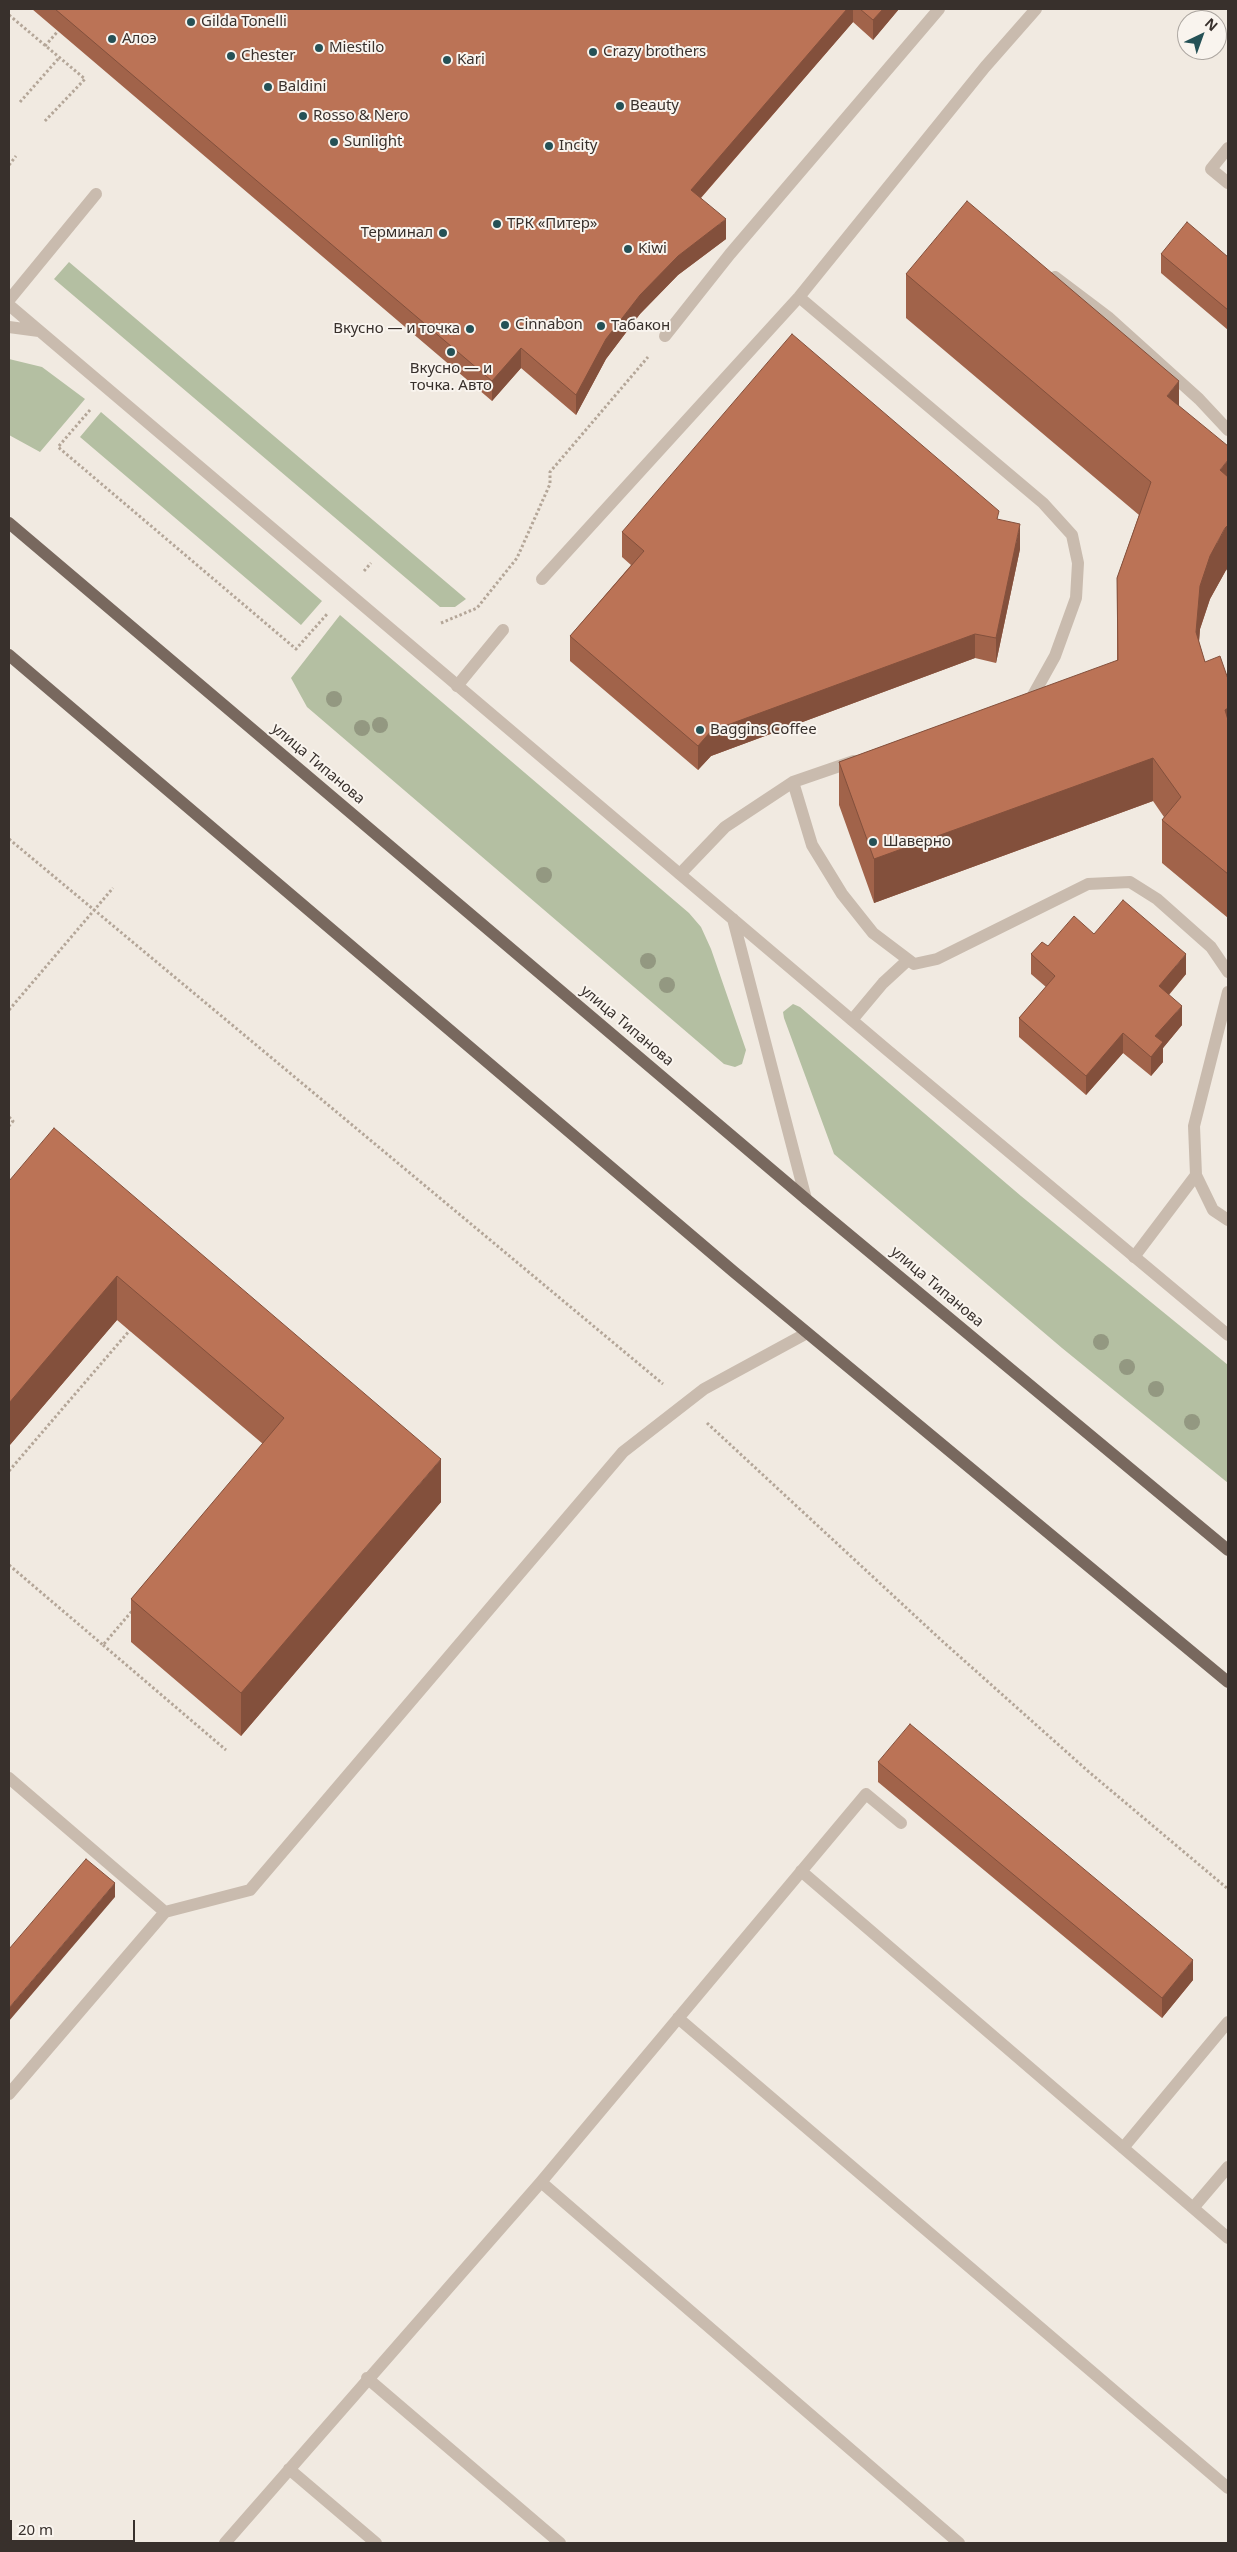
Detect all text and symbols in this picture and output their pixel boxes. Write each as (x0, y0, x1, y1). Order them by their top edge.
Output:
north arrow (1177, 10, 1227, 60)
place label: Gilda Tonelli (201, 13, 287, 31)
text: N (1201, 13, 1222, 35)
marker: Gilda Tonelli (185, 16, 197, 28)
place label: Алоэ (122, 30, 157, 48)
marker: Алоэ (106, 33, 118, 45)
place label: Miestilo (329, 39, 384, 57)
marker: Miestilo (313, 42, 325, 54)
place label: Crazy brothers (603, 43, 706, 61)
marker: Crazy brothers (587, 46, 599, 58)
place label: Chester (241, 47, 295, 65)
marker: Chester (225, 50, 237, 62)
place label: Kari (457, 51, 485, 69)
marker: Kari (441, 54, 453, 66)
place label: Baldini (278, 78, 326, 96)
marker: Baldini (262, 81, 274, 93)
place label: Beauty (630, 97, 679, 115)
marker: Beauty (614, 100, 626, 112)
place label: Rosso & Nero (313, 107, 408, 125)
marker: Rosso & Nero (297, 110, 309, 122)
place label: Sunlight (344, 133, 402, 151)
marker: Sunlight (328, 136, 340, 148)
place label: Incity (559, 137, 597, 155)
marker: Incity (543, 140, 555, 152)
place label: ТРК «Питер» (507, 215, 597, 233)
marker: ТРК «Питер» (491, 218, 503, 230)
place label: Терминал (361, 224, 433, 242)
marker: Терминал (437, 227, 449, 239)
place label: Kiwi (638, 240, 667, 258)
marker: Kiwi (622, 243, 634, 255)
place label: Cinnabon (515, 316, 583, 334)
place label: Табакон (611, 317, 670, 335)
marker: Cinnabon (499, 319, 511, 331)
place label: Вкусно — и точка (333, 320, 460, 338)
marker: Табакон (595, 320, 607, 332)
marker: Вкусно — и точка (464, 323, 476, 335)
marker: Вкусно — и точка. Авто (445, 346, 457, 358)
place label: Вкусно — и точка. Авто (410, 360, 492, 395)
street label: улица Типанова (268, 720, 368, 808)
place label: Baggins Coffee (710, 721, 817, 739)
marker: Baggins Coffee (694, 724, 706, 736)
place label: Шаверно (883, 833, 951, 851)
marker: Шаверно (867, 836, 879, 848)
street label: улица Типанова (577, 982, 677, 1070)
street label: улица Типанова (887, 1243, 987, 1331)
scale bar (12, 2510, 138, 2542)
text: 20 m (18, 2519, 53, 2539)

